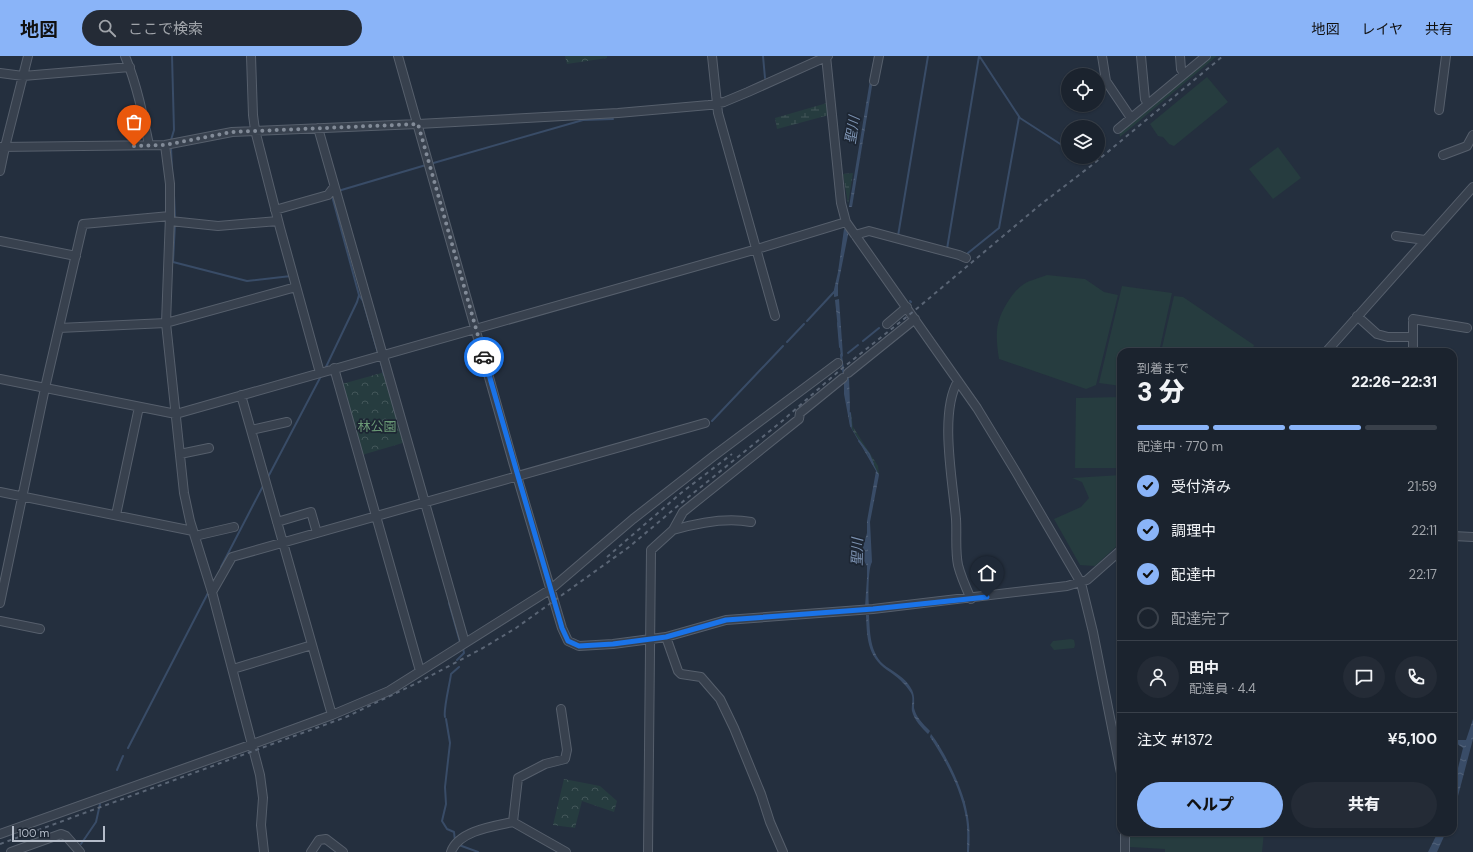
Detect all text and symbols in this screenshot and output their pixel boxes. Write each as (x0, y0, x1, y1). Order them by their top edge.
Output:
search box (82, 10, 362, 46)
text: 地図 (20, 17, 58, 42)
icon: search (96, 17, 118, 39)
text: ここで検索 (128, 19, 203, 39)
text: 地図 (1311, 20, 1339, 38)
text: レイヤ (1361, 20, 1403, 38)
text: 共有 (1425, 20, 1453, 38)
map controls (1061, 68, 1105, 164)
button: locate (1061, 68, 1105, 112)
pin (117, 105, 151, 146)
icon: bag (123, 111, 145, 133)
water label: 聖川 (841, 113, 863, 145)
button: layers (1061, 120, 1105, 164)
courier (464, 337, 504, 377)
icon: car (473, 346, 495, 368)
text: 到着まで (1137, 360, 1189, 377)
text: 22:26–22:31 (1351, 372, 1437, 392)
text: 3 分 (1137, 375, 1185, 409)
park label: 林公園 (357, 418, 397, 435)
text: 配達中 · 770 m (1137, 438, 1223, 455)
icon: check (1137, 475, 1159, 497)
text: 受付済み (1171, 477, 1231, 497)
text: 21:59 (1407, 478, 1437, 495)
icon: check (1137, 519, 1159, 541)
text: 調理中 (1171, 521, 1216, 541)
text: 22:11 (1411, 522, 1437, 539)
water label: 聖川 (848, 536, 866, 566)
pin (970, 556, 1004, 597)
icon: home (976, 562, 998, 584)
icon: check (1137, 563, 1159, 585)
text: 配達中 (1171, 565, 1216, 585)
text: 22:17 (1408, 566, 1437, 583)
text: 配達完了 (1171, 609, 1231, 629)
button: person (1137, 656, 1179, 698)
button: chat (1343, 656, 1385, 698)
button: phone (1395, 656, 1437, 698)
text: 田中 (1189, 658, 1219, 678)
text: 配達員 · 4.4 (1189, 680, 1256, 697)
text: ¥5,100 (1388, 729, 1437, 749)
text: 注文 #1372 (1137, 730, 1213, 750)
button: ヘルプ (1137, 782, 1283, 828)
button: 共有 (1291, 782, 1437, 828)
scale bar (12, 824, 105, 843)
text: 100 m (18, 826, 49, 840)

